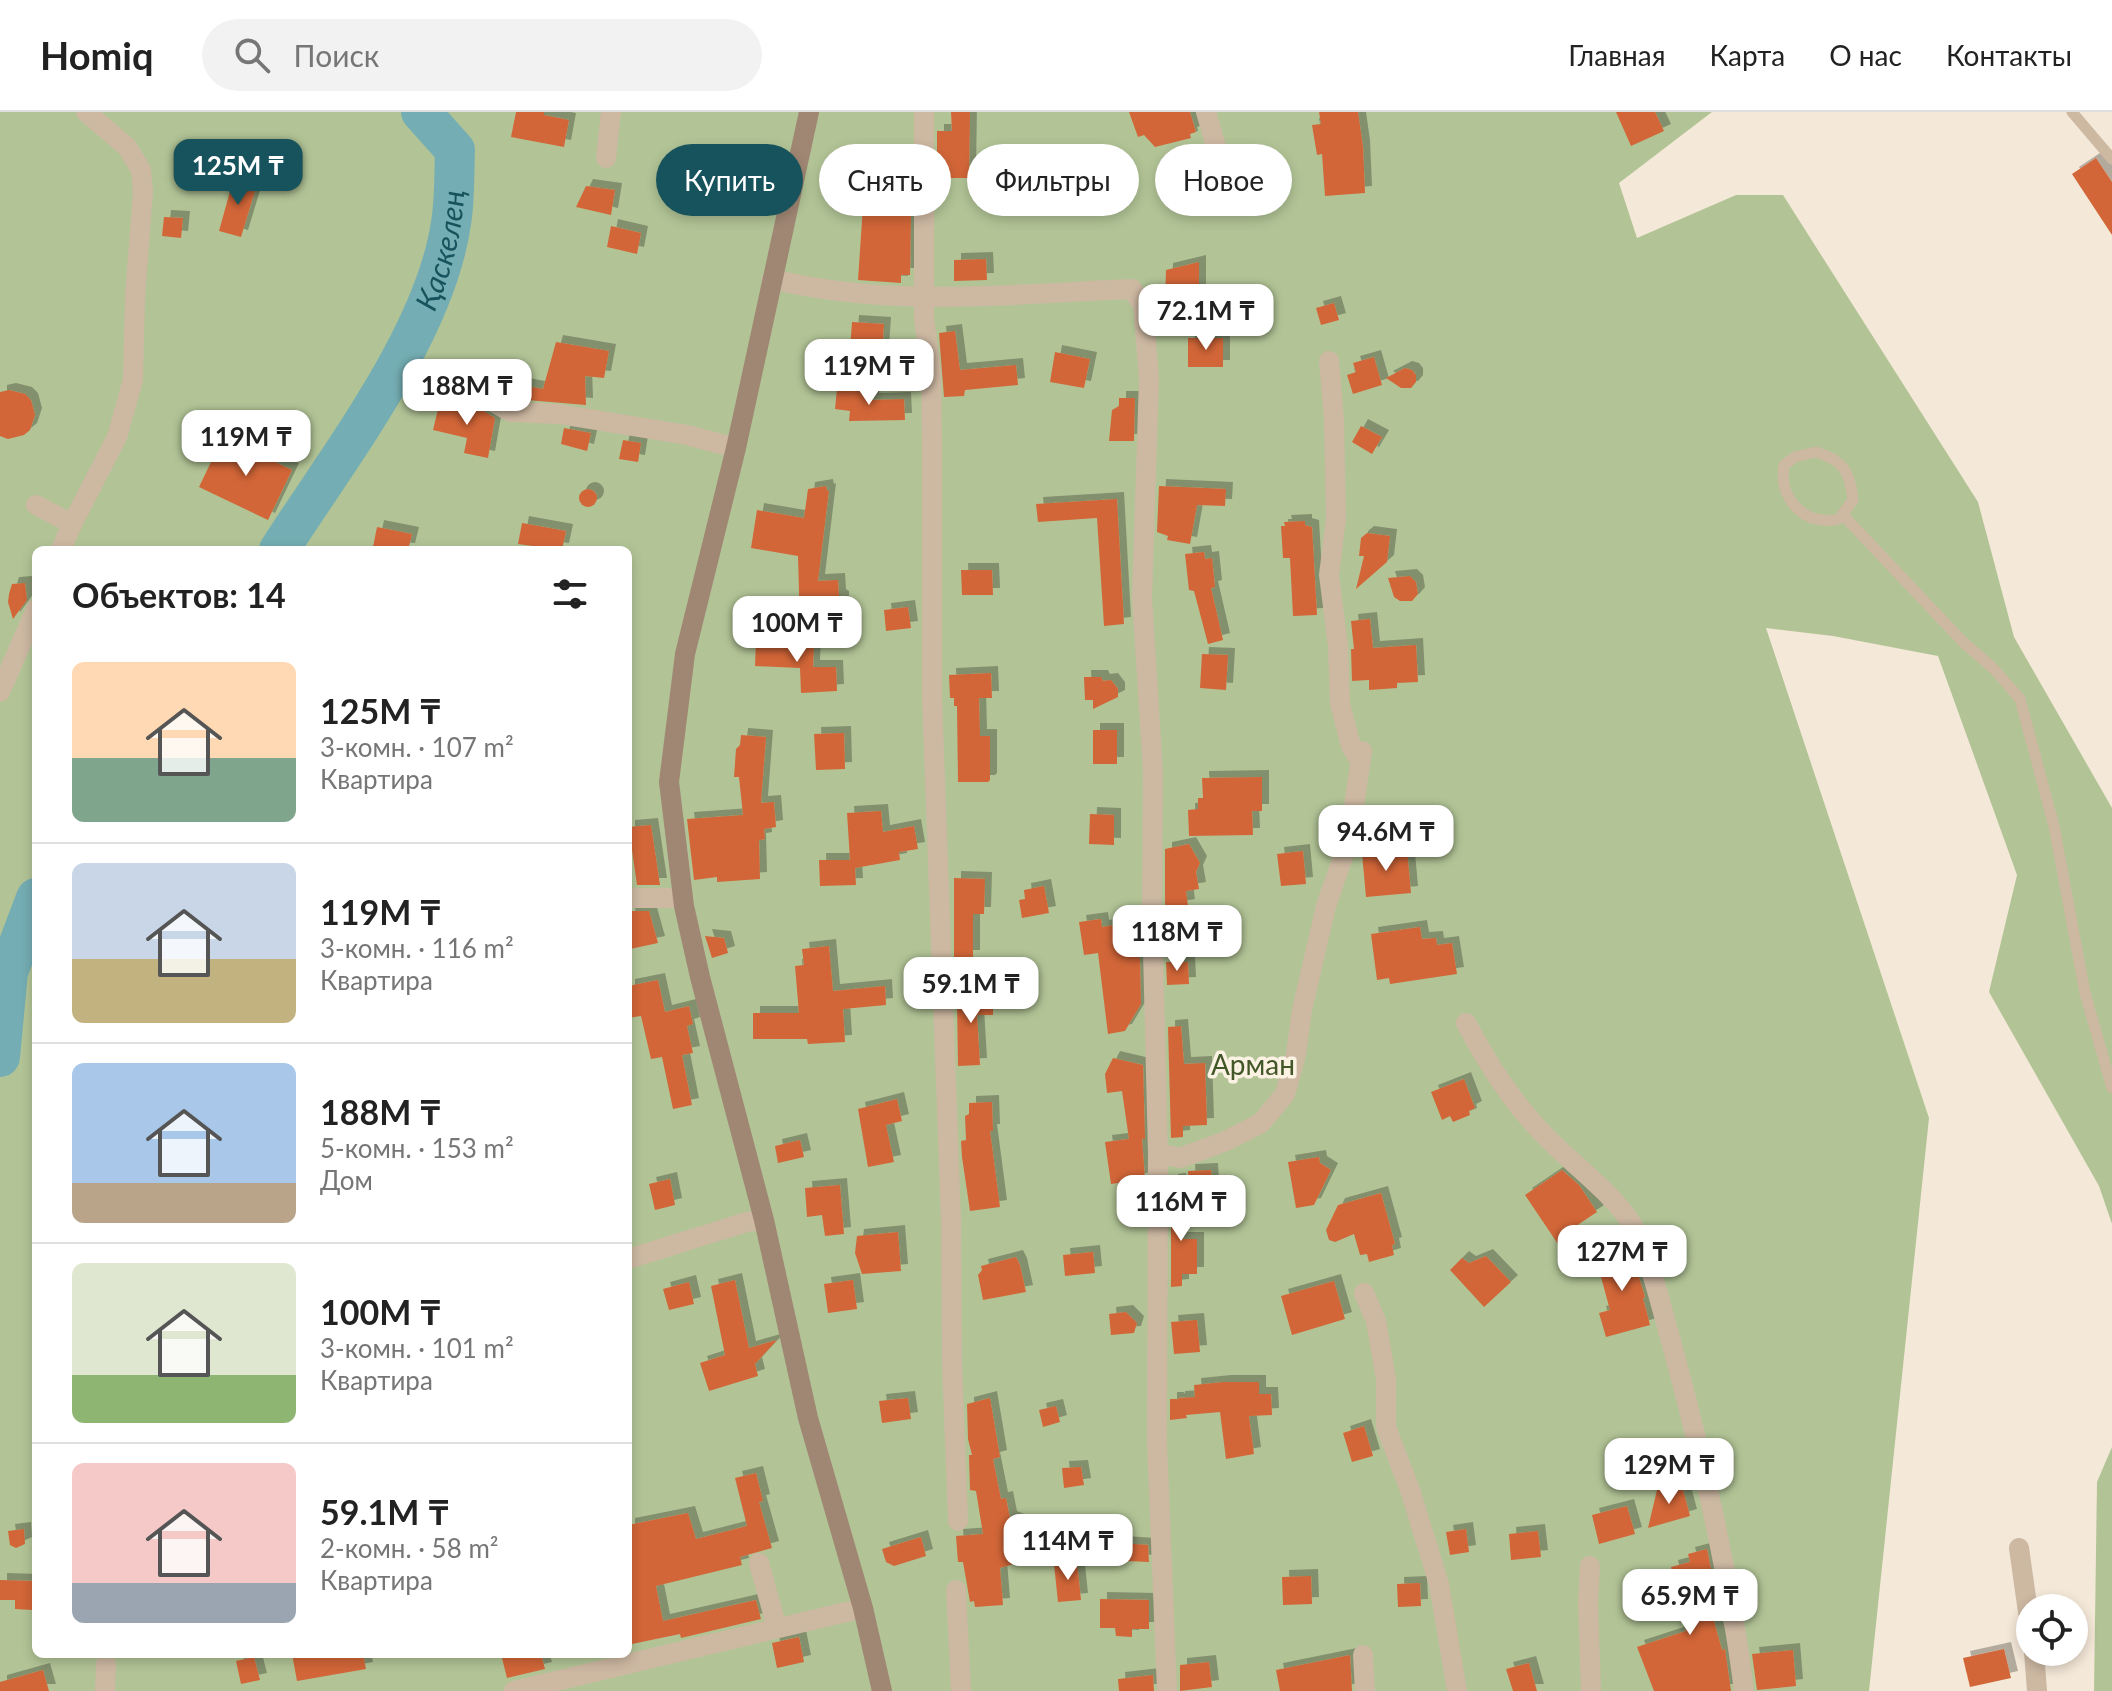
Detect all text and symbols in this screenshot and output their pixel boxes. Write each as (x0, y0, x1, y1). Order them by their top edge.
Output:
search box (202, 19, 762, 91)
text: Homiq (40, 32, 154, 78)
icon: search (230, 33, 274, 77)
text: Поиск (294, 37, 379, 73)
text: Главная (1568, 38, 1666, 72)
text: Карта (1710, 38, 1785, 72)
text: О нас (1829, 38, 1902, 72)
text: Контакты (1946, 38, 2072, 72)
pin: 125M ₸ (173, 139, 303, 207)
chip: Купить (656, 144, 803, 216)
chip: Снять (819, 144, 951, 216)
chip: Фильтры (967, 144, 1139, 216)
chip: Новое (1155, 144, 1292, 216)
text: 125M ₸ (192, 149, 284, 181)
water label: Қаскелең (407, 189, 470, 315)
pin: 72.1M ₸ (1132, 284, 1280, 352)
text: 72.1M ₸ (1157, 294, 1255, 326)
pin: 119M ₸ (804, 339, 934, 407)
text: 119M ₸ (823, 349, 915, 381)
pin: 188M ₸ (402, 359, 532, 427)
text: 188M ₸ (421, 369, 513, 401)
pin: 119M ₸ (181, 410, 311, 478)
text: 119M ₸ (200, 420, 292, 452)
icon: filters (548, 572, 592, 616)
text: Объектов: 14 (72, 574, 286, 615)
pin: 100M ₸ (732, 596, 862, 664)
text: 100M ₸ (751, 606, 843, 638)
text: 125M ₸ (320, 690, 441, 731)
icon: home (136, 694, 232, 790)
text: 3-комн. · 107 m² (320, 731, 514, 763)
text: Квартира (320, 763, 433, 795)
pin: 94.6M ₸ (1312, 805, 1460, 873)
text: 94.6M ₸ (1337, 815, 1435, 847)
text: 119M ₸ (320, 891, 441, 932)
icon: home (136, 895, 232, 991)
pin: 118M ₸ (1112, 905, 1242, 973)
text: 118M ₸ (1131, 915, 1223, 947)
text: 3-комн. · 116 m² (320, 932, 514, 964)
pin: 59.1M ₸ (897, 957, 1045, 1025)
text: Квартира (320, 964, 433, 996)
text: 59.1M ₸ (922, 967, 1020, 999)
park label: Арман (1211, 1047, 1295, 1081)
text: 188M ₸ (320, 1091, 441, 1132)
icon: home (136, 1095, 232, 1191)
text: 5-комн. · 153 m² (320, 1132, 514, 1164)
text: Дом (320, 1164, 373, 1196)
pin: 116M ₸ (1116, 1175, 1246, 1243)
text: 116M ₸ (1135, 1185, 1227, 1217)
pin: 127M ₸ (1557, 1225, 1687, 1293)
text: 127M ₸ (1576, 1235, 1668, 1267)
text: 100M ₸ (320, 1291, 441, 1332)
icon: home (136, 1295, 232, 1391)
text: 3-комн. · 101 m² (320, 1332, 514, 1364)
text: Квартира (320, 1364, 433, 1396)
pin: 129M ₸ (1604, 1438, 1734, 1506)
text: 129M ₸ (1623, 1448, 1715, 1480)
text: 59.1M ₸ (320, 1491, 449, 1532)
icon: home (136, 1495, 232, 1591)
pin: 114M ₸ (1003, 1514, 1133, 1582)
text: 114M ₸ (1022, 1524, 1114, 1556)
text: 2-комн. · 58 m² (320, 1532, 499, 1564)
text: Квартира (320, 1564, 433, 1596)
pin: 65.9M ₸ (1616, 1569, 1764, 1637)
text: 65.9M ₸ (1641, 1579, 1739, 1611)
map controls (2016, 1594, 2088, 1666)
button: locate (2016, 1594, 2088, 1666)

